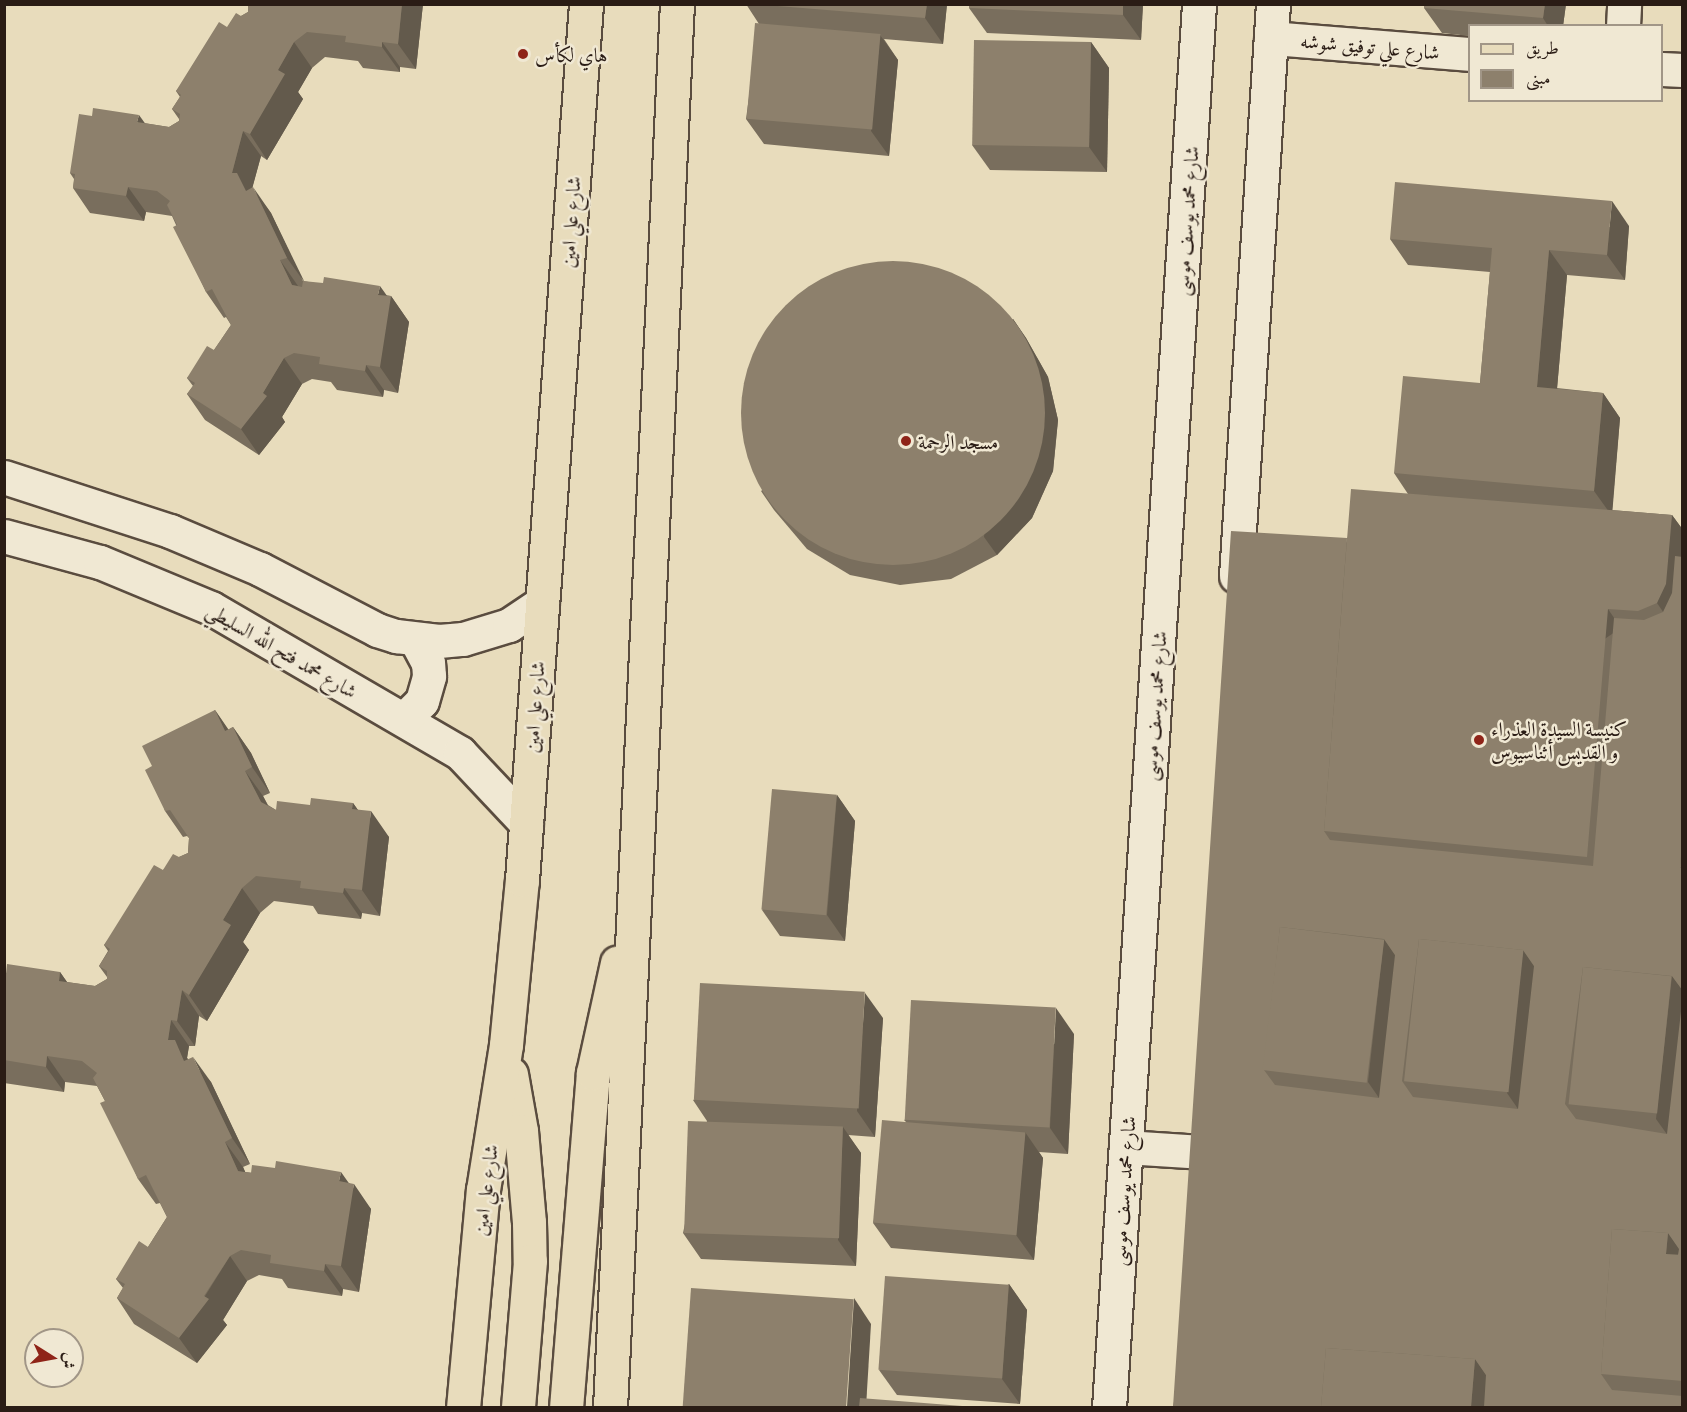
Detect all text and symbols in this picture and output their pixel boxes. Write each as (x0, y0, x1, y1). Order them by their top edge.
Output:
legend (1468, 24, 1663, 102)
street label: شارع علي توفيق شوشه (1299, 28, 1441, 64)
text: طريق (1526, 34, 1559, 61)
place label: هاي لكأس (535, 42, 607, 66)
marker: هاي لكأس (516, 47, 530, 61)
text: مبنى (1526, 64, 1551, 91)
street label: شارع محمد يوسف موسى (1169, 145, 1203, 297)
street label: شارع علي امين (555, 175, 585, 269)
place label: مسجد الرحمة (918, 429, 998, 453)
marker: مسجد الرحمة (899, 434, 913, 448)
street label: شارع محمد فتح الله السليطي (203, 597, 361, 703)
street label: شارع محمد يوسف موسى (1137, 630, 1171, 782)
street label: شارع علي امين (519, 660, 549, 754)
place label: كنيسة السيدة العذراء و القديس أثناسيوس (1491, 716, 1627, 763)
marker: كنيسة السيدة العذراء و القديس أثناسيوس (1472, 733, 1486, 747)
street label: شارع محمد يوسف موسى (1106, 1115, 1140, 1267)
street label: شارع علي امين (467, 1143, 503, 1237)
north arrow (24, 1328, 84, 1388)
text: ش (56, 1351, 83, 1371)

